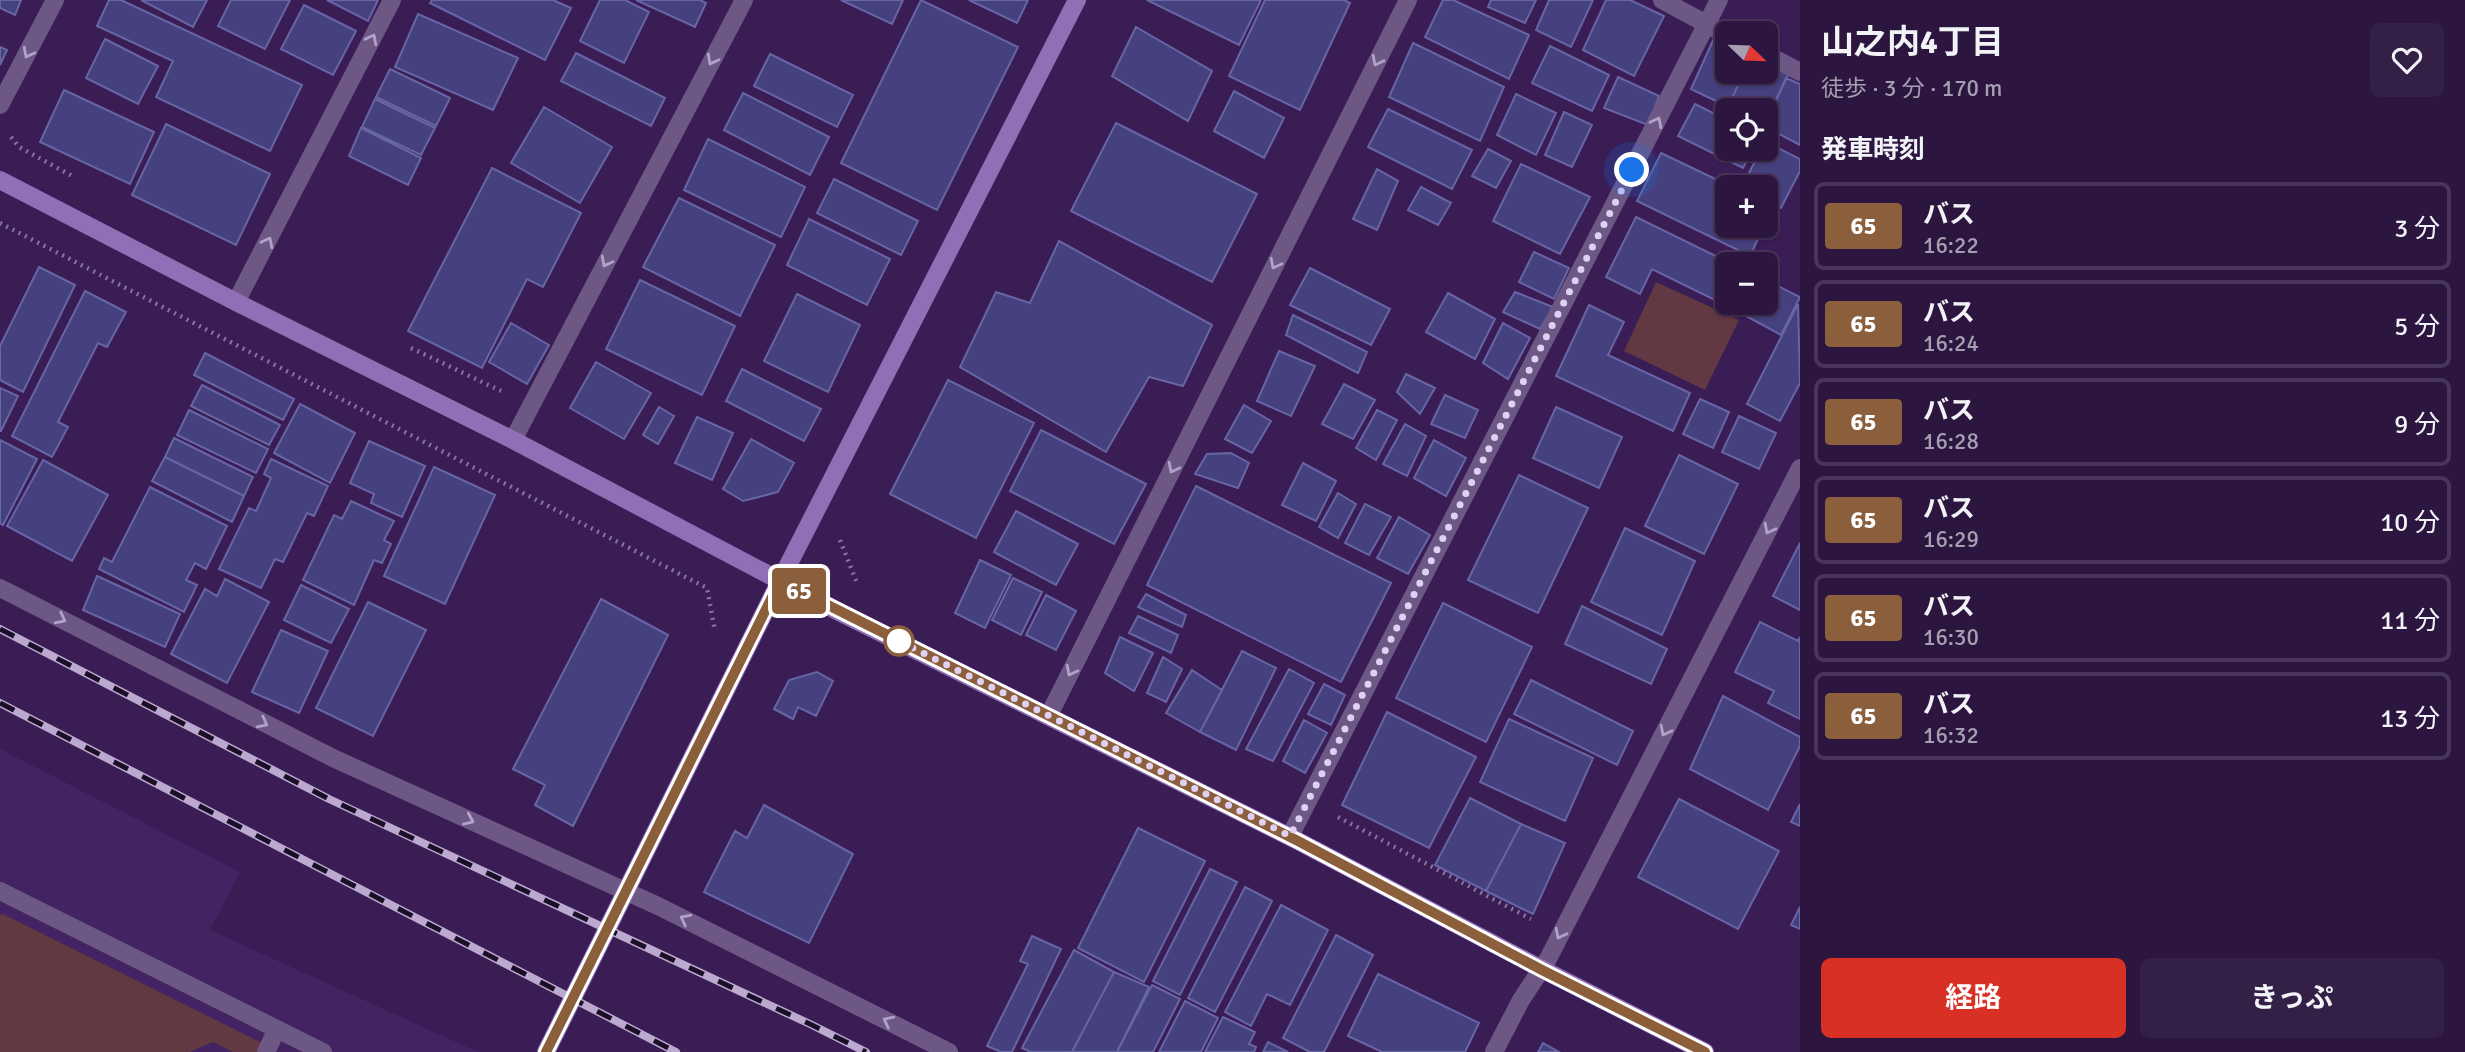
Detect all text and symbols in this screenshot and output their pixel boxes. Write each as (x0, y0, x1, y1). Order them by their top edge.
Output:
north arrow (1715, 21, 1778, 84)
map controls (1715, 21, 1778, 315)
text: 山之内4丁目 (1821, 22, 2004, 63)
button: heart (2370, 23, 2444, 97)
one-way arrow (363, 34, 377, 46)
one-way arrow (22, 45, 36, 58)
one-way arrow (707, 53, 720, 66)
one-way arrow (1372, 54, 1386, 66)
text: 徒歩 · 3 分 · 170 m (1821, 74, 2002, 103)
button: locate (1715, 98, 1778, 161)
one-way arrow (1648, 117, 1662, 129)
text: 発車時刻 (1821, 134, 1925, 166)
your location (1614, 152, 1649, 187)
button: + (1715, 175, 1778, 238)
text: バス (1923, 199, 1975, 231)
text: 65 (1851, 211, 1876, 241)
text: 3 分 (2394, 213, 2440, 245)
text: 16:22 (1923, 231, 1979, 260)
one-way arrow (259, 237, 273, 249)
button: − (1715, 252, 1778, 315)
one-way arrow (601, 255, 615, 267)
one-way arrow (1270, 257, 1284, 269)
text: バス (1923, 297, 1975, 329)
text: 65 (1851, 309, 1876, 339)
text: 5 分 (2394, 311, 2440, 343)
text: 16:24 (1923, 329, 1979, 358)
text: バス (1923, 395, 1975, 427)
text: 65 (1851, 407, 1876, 437)
text: 9 分 (2394, 409, 2440, 441)
text: 16:28 (1923, 427, 1979, 456)
one-way arrow (1168, 461, 1182, 473)
text: バス (1923, 493, 1975, 525)
text: 65 (1851, 505, 1876, 535)
text: 10 分 (2380, 507, 2440, 539)
one-way arrow (1763, 522, 1777, 534)
text: 16:29 (1923, 525, 1979, 554)
line badge: 65 (768, 568, 830, 614)
text: 65 (786, 576, 812, 606)
text: バス (1923, 591, 1975, 623)
text: 65 (1851, 603, 1876, 633)
text: 11 分 (2380, 605, 2440, 637)
one-way arrow (54, 611, 66, 625)
text: 16:30 (1923, 623, 1979, 652)
unlabelled marker (884, 626, 914, 656)
one-way arrow (1065, 664, 1079, 676)
text: バス (1923, 689, 1975, 721)
text: 65 (1851, 701, 1876, 731)
text: 13 分 (2380, 703, 2440, 735)
one-way arrow (256, 714, 269, 728)
text: 16:32 (1923, 721, 1979, 750)
one-way arrow (1659, 724, 1673, 736)
one-way arrow (462, 812, 474, 826)
one-way arrow (680, 913, 692, 927)
one-way arrow (1555, 926, 1569, 939)
button: 経路 (1821, 958, 2126, 1038)
button: きっぷ (2140, 958, 2444, 1038)
one-way arrow (883, 1016, 895, 1030)

